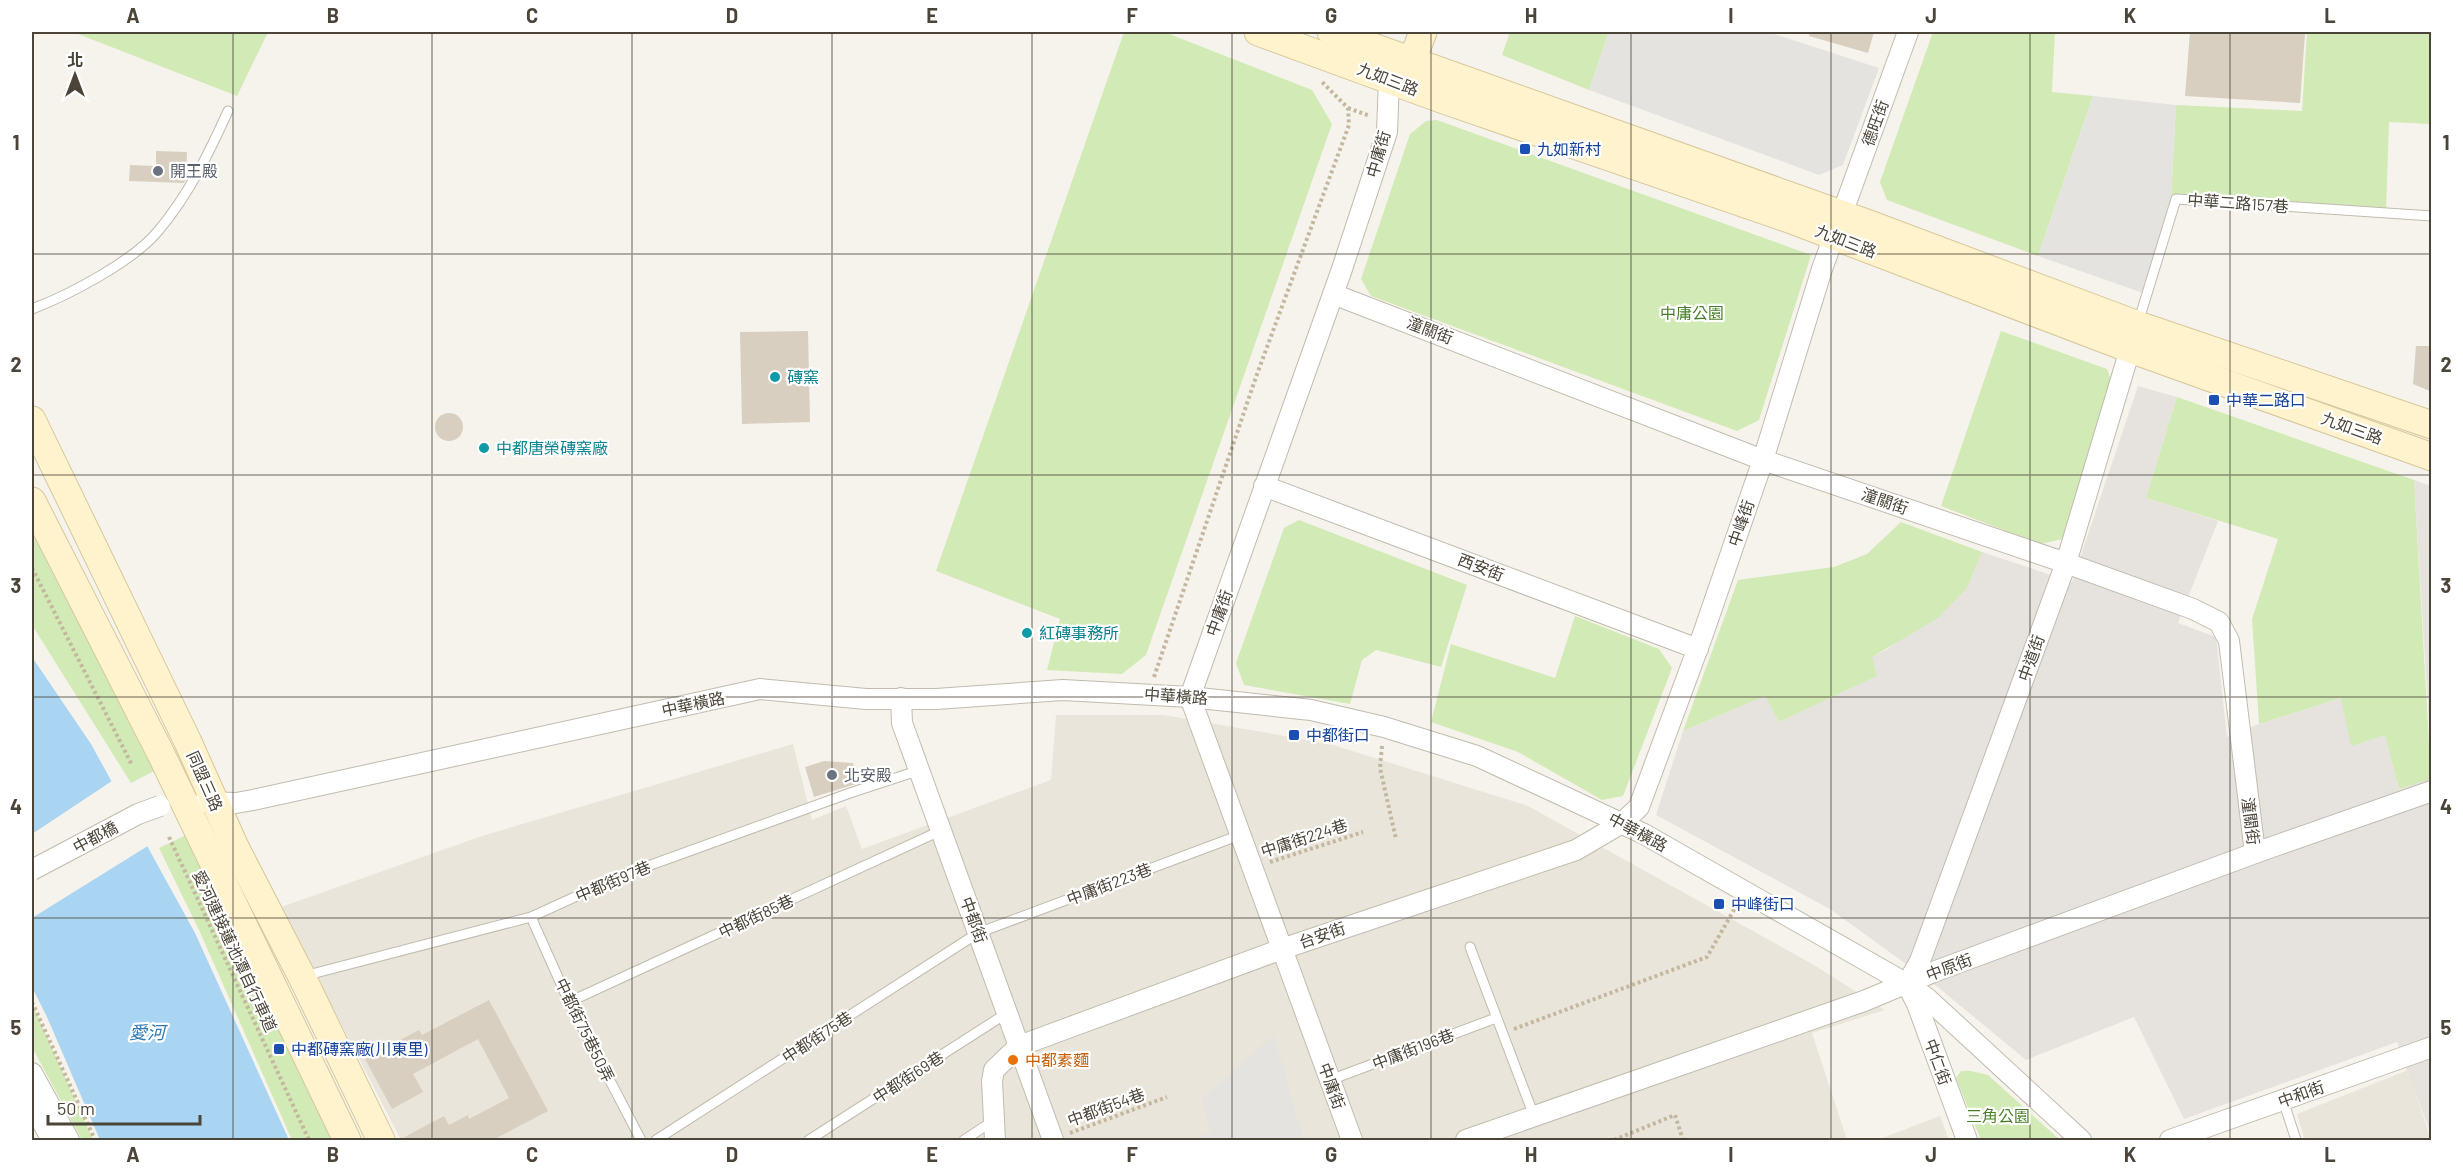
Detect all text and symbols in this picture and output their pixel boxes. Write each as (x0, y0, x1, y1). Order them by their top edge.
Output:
text: A (126, 3, 140, 27)
text: B (327, 3, 339, 27)
text: C (526, 3, 538, 27)
text: D (726, 3, 738, 27)
text: E (926, 3, 938, 27)
text: F (1126, 3, 1138, 27)
text: G (1325, 3, 1337, 27)
text: H (1525, 3, 1537, 27)
text: I (1728, 3, 1734, 27)
text: J (1925, 3, 1937, 27)
text: K (2124, 3, 2137, 27)
text: L (2324, 3, 2336, 27)
north arrow (45, 45, 105, 105)
text: 北 (67, 50, 83, 69)
street label: 九如三路 (1355, 58, 1421, 99)
street label: 德旺街 (1857, 97, 1892, 149)
street label: 中庸街 (1362, 128, 1393, 180)
text: 1 (12, 130, 20, 154)
text: 1 (2442, 130, 2450, 154)
place label: 九如新村 (1537, 139, 1601, 158)
marker: 九如新村 (1518, 142, 1532, 156)
place label: 開王殿 (170, 161, 218, 180)
marker: 開王殿 (151, 164, 165, 178)
street label: 中華二路157巷 (2187, 189, 2289, 216)
street label: 九如三路 (1813, 220, 1879, 261)
park label: 中庸公園 (1660, 303, 1724, 322)
street label: 潼關街 (1404, 312, 1456, 347)
text: 2 (10, 352, 22, 376)
text: 2 (2440, 352, 2452, 376)
place label: 磚窯 (787, 367, 819, 386)
marker: 磚窯 (768, 370, 782, 384)
place label: 中華二路口 (2226, 390, 2306, 409)
marker: 中華二路口 (2207, 393, 2221, 407)
street label: 九如三路 (2319, 408, 2385, 447)
place label: 中都唐榮磚窯廠 (496, 438, 608, 457)
marker: 中都唐榮磚窯廠 (477, 441, 491, 455)
street label: 潼關街 (1859, 484, 1911, 517)
street label: 中峰街 (1724, 497, 1757, 549)
street label: 西安街 (1455, 549, 1507, 584)
text: 3 (11, 573, 21, 597)
text: 3 (2441, 573, 2451, 597)
street label: 中庸街 (1201, 587, 1236, 639)
place label: 紅磚事務所 (1039, 623, 1119, 642)
marker: 紅磚事務所 (1020, 626, 1034, 640)
street label: 中道街 (2013, 632, 2048, 684)
street label: 中華橫路 (1143, 684, 1209, 707)
street label: 中華橫路 (660, 688, 726, 719)
place label: 中都街口 (1306, 725, 1370, 744)
marker: 中都街口 (1287, 728, 1301, 742)
street label: 同盟三路 (184, 748, 227, 814)
place label: 北安殿 (844, 765, 892, 784)
marker: 北安殿 (825, 768, 839, 782)
text: 4 (10, 794, 22, 818)
text: 4 (2440, 794, 2452, 818)
street label: 潼關街 (2239, 796, 2264, 846)
street label: 中華橫路 (1606, 808, 1671, 855)
street label: 中庸街224巷 (1258, 815, 1350, 860)
street label: 中都橋 (69, 817, 120, 856)
street label: 中都街97巷 (572, 856, 653, 905)
street label: 中庸街223巷 (1064, 859, 1154, 908)
street label: 愛河連接蓮池潭自行車道 (190, 867, 281, 1035)
street label: 中都街85巷 (715, 890, 796, 941)
street label: 中都街 (957, 894, 992, 946)
place label: 中峰街口 (1731, 894, 1795, 913)
marker: 中峰街口 (1712, 897, 1726, 911)
street label: 台安街 (1296, 918, 1348, 951)
street label: 中原街 (1923, 949, 1975, 984)
street label: 中都街75巷50弄 (552, 975, 619, 1085)
street label: 中都街75巷 (778, 1007, 855, 1066)
text: 5 (11, 1015, 22, 1039)
text: 5 (2441, 1015, 2452, 1039)
water label: 愛河 (129, 1021, 168, 1043)
street label: 中庸街196巷 (1369, 1024, 1456, 1073)
street label: 中仁街 (1921, 1036, 1956, 1088)
place label: 中都磚窯廠(川東里) (291, 1039, 428, 1058)
marker: 中都磚窯廠(川東里) (272, 1042, 286, 1056)
street label: 中都街69巷 (869, 1047, 947, 1106)
place label: 中都素麵 (1025, 1050, 1089, 1069)
marker: 中都素麵 (1006, 1053, 1020, 1067)
street label: 中庸街 (1315, 1060, 1350, 1112)
street label: 中和街 (2275, 1076, 2327, 1111)
street label: 中都街54巷 (1065, 1084, 1147, 1129)
scale bar (48, 1088, 200, 1126)
text: 50 m (57, 1097, 95, 1119)
park label: 三角公園 (1966, 1106, 2030, 1125)
text: A (126, 1142, 140, 1166)
text: B (327, 1142, 339, 1166)
text: C (526, 1142, 538, 1166)
text: D (726, 1142, 738, 1166)
text: E (926, 1142, 938, 1166)
text: F (1126, 1142, 1138, 1166)
text: G (1325, 1142, 1337, 1166)
text: H (1525, 1142, 1537, 1166)
text: I (1728, 1142, 1734, 1166)
text: J (1925, 1142, 1937, 1166)
text: K (2124, 1142, 2137, 1166)
text: L (2324, 1142, 2336, 1166)

